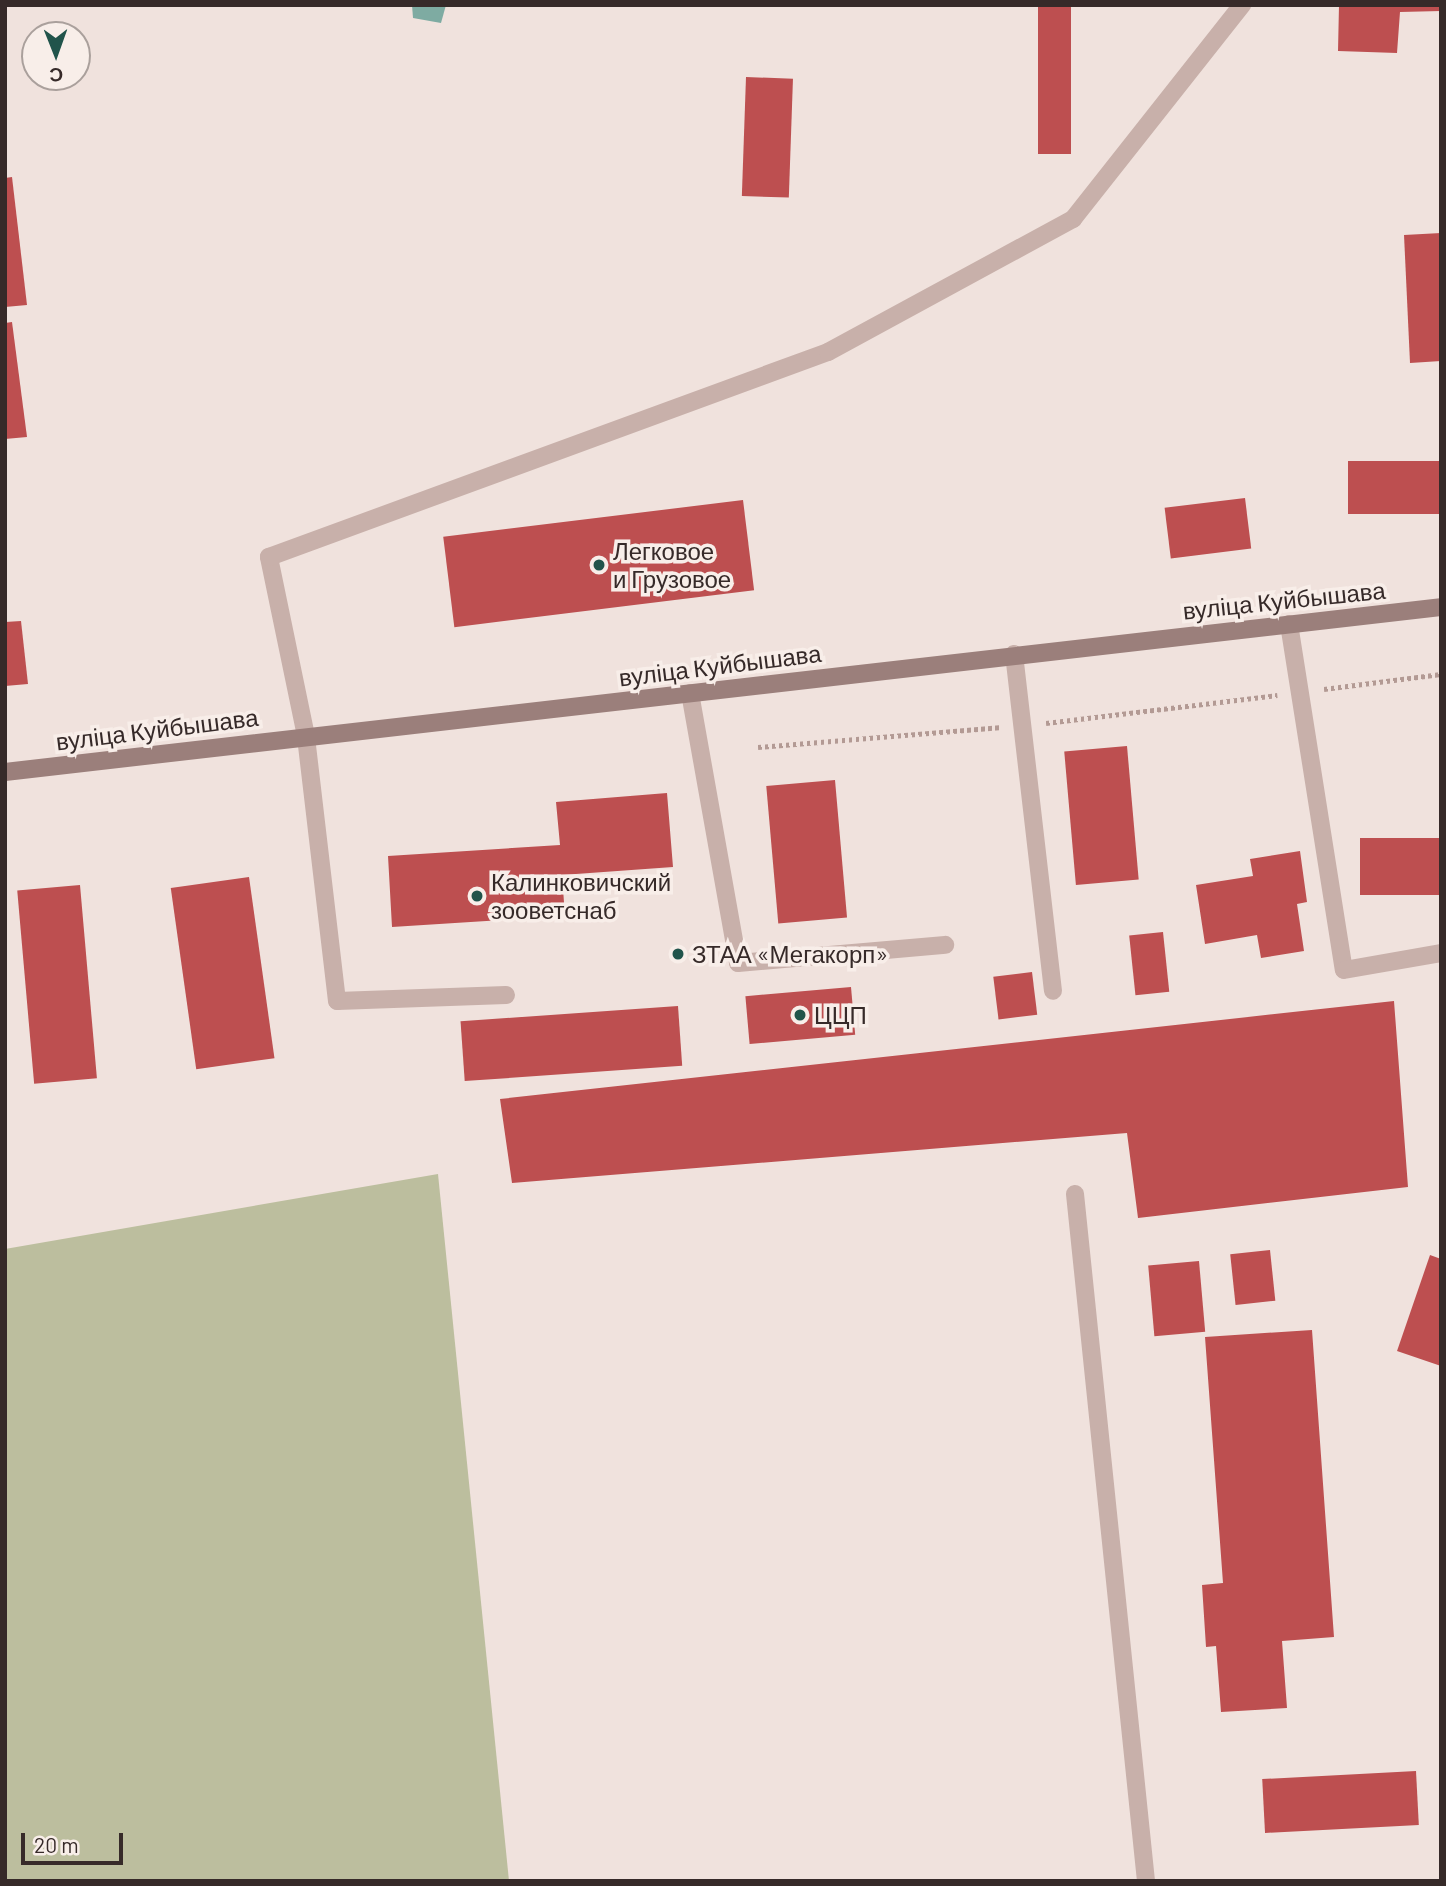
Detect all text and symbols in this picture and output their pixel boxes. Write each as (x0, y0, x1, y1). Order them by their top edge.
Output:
north arrow (21, 21, 91, 91)
text: С (49, 64, 63, 87)
place label: Легковое и Грузовое (613, 537, 731, 593)
marker: Легковое и Грузовое (591, 557, 607, 573)
street label: вуліца Куйбышава (1181, 575, 1387, 625)
street label: вуліца Куйбышава (617, 638, 823, 692)
street label: вуліца Куйбышава (54, 702, 260, 756)
place label: Калинковичский зооветснаб (491, 868, 671, 924)
marker: Калинковичский зооветснаб (469, 888, 485, 904)
place label: ЗТАА «Мегакорп» (692, 940, 888, 968)
marker: ЗТАА «Мегакорп» (670, 946, 686, 962)
place label: ЦЦП (814, 1001, 867, 1029)
marker: ЦЦП (792, 1007, 808, 1023)
scale bar (24, 1820, 126, 1864)
text: 20 m (34, 1832, 79, 1857)

